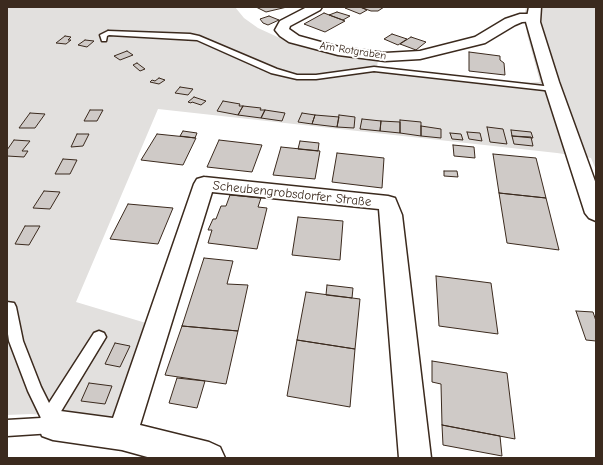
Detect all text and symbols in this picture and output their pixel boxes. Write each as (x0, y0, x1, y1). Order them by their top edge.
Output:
street label: Am Rotgraben (319, 39, 387, 63)
street label: Scheubengrobsdorfer Straße (212, 178, 372, 210)

